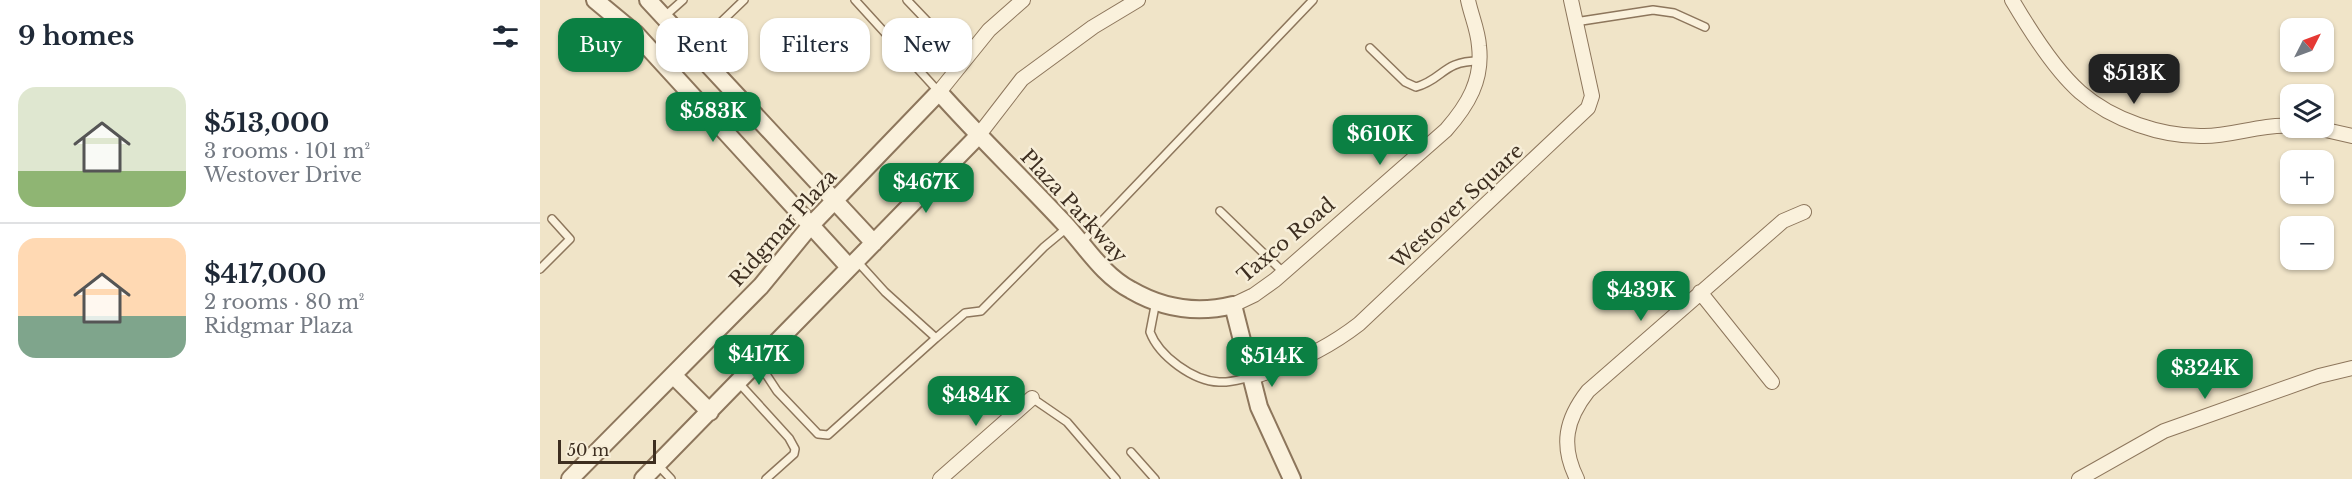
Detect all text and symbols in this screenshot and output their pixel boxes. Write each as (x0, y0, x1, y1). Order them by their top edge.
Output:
chip: Buy (558, 18, 644, 72)
chip: Rent (656, 18, 748, 72)
chip: Filters (760, 18, 870, 72)
chip: New (882, 18, 972, 72)
north arrow (2280, 18, 2334, 72)
map controls (2280, 18, 2334, 270)
text: 9 homes (18, 20, 134, 52)
icon: filters (489, 20, 522, 53)
pin: $513K (2092, 54, 2176, 105)
text: $513K (2103, 61, 2165, 85)
button: layers (2280, 84, 2334, 138)
pin: $583K (671, 92, 755, 143)
text: $583K (680, 99, 746, 123)
text: $513,000 (204, 107, 329, 139)
icon: home (66, 111, 138, 183)
pin: $610K (1338, 115, 1422, 166)
text: $610K (1347, 122, 1413, 146)
text: 3 rooms · 101 m² (204, 139, 370, 163)
street label: Westover Square (1385, 139, 1528, 274)
street label: Plaza Parkway (1016, 145, 1133, 268)
button: + (2280, 150, 2334, 204)
text: Westover Drive (204, 163, 362, 187)
pin: $467K (884, 163, 968, 214)
street label: Ridgmar Plaza (724, 164, 842, 291)
text: $467K (893, 170, 959, 194)
street label: Taxco Road (1232, 192, 1340, 288)
button: − (2280, 216, 2334, 270)
text: $417,000 (204, 258, 326, 290)
icon: home (66, 262, 138, 334)
pin: $439K (1599, 271, 1683, 322)
text: $439K (1607, 278, 1675, 302)
text: 2 rooms · 80 m² (204, 290, 365, 314)
text: Ridgmar Plaza (204, 314, 353, 338)
pin: $417K (717, 335, 801, 386)
pin: $514K (1230, 337, 1314, 388)
text: $417K (728, 342, 790, 366)
text: $514K (1240, 344, 1304, 368)
pin: $324K (2163, 349, 2247, 400)
text: $324K (2171, 356, 2239, 380)
pin: $484K (934, 376, 1018, 427)
text: $484K (942, 383, 1010, 407)
scale bar (558, 437, 656, 464)
text: 50 m (567, 440, 609, 460)

